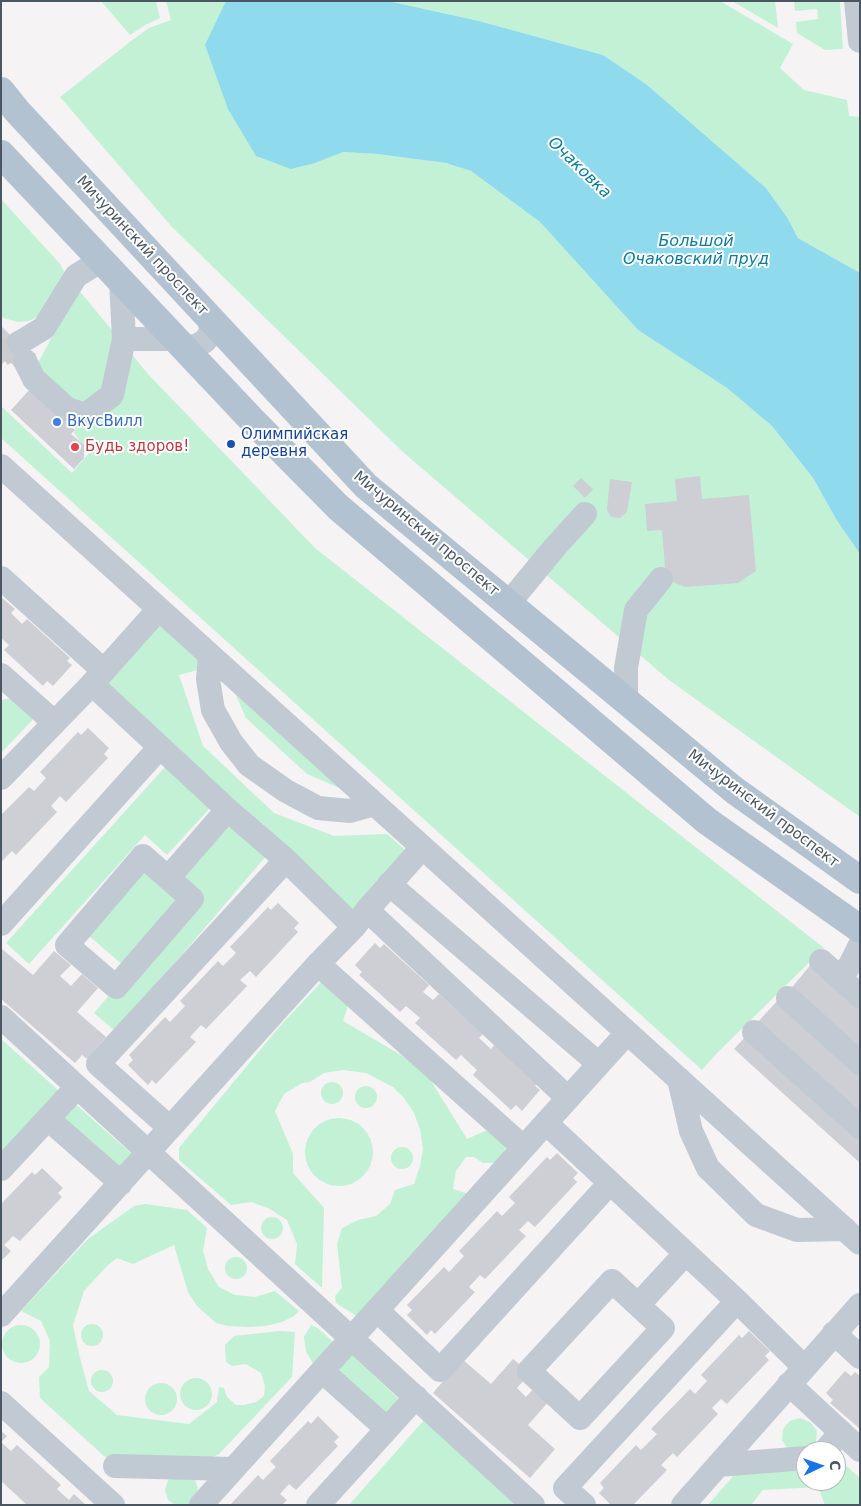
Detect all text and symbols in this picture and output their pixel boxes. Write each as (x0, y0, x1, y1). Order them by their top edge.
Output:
water label: Очаковка (543, 133, 615, 203)
street label: Мичуринский проспект (72, 172, 212, 320)
water label: Большой Очаковский пруд (623, 232, 769, 270)
place label: ВкусВилл (67, 413, 143, 431)
marker: ВкусВилл (51, 416, 63, 428)
place label: Олимпийская деревня (241, 426, 348, 461)
place label: Будь здоров! (85, 438, 189, 456)
marker: Олимпийская деревня (225, 438, 237, 450)
marker: Будь здоров! (69, 441, 81, 453)
street label: Мичуринский проспект (349, 468, 503, 600)
street label: Мичуринский проспект (684, 746, 842, 872)
north arrow (796, 1441, 846, 1491)
text: С (827, 1460, 843, 1471)

